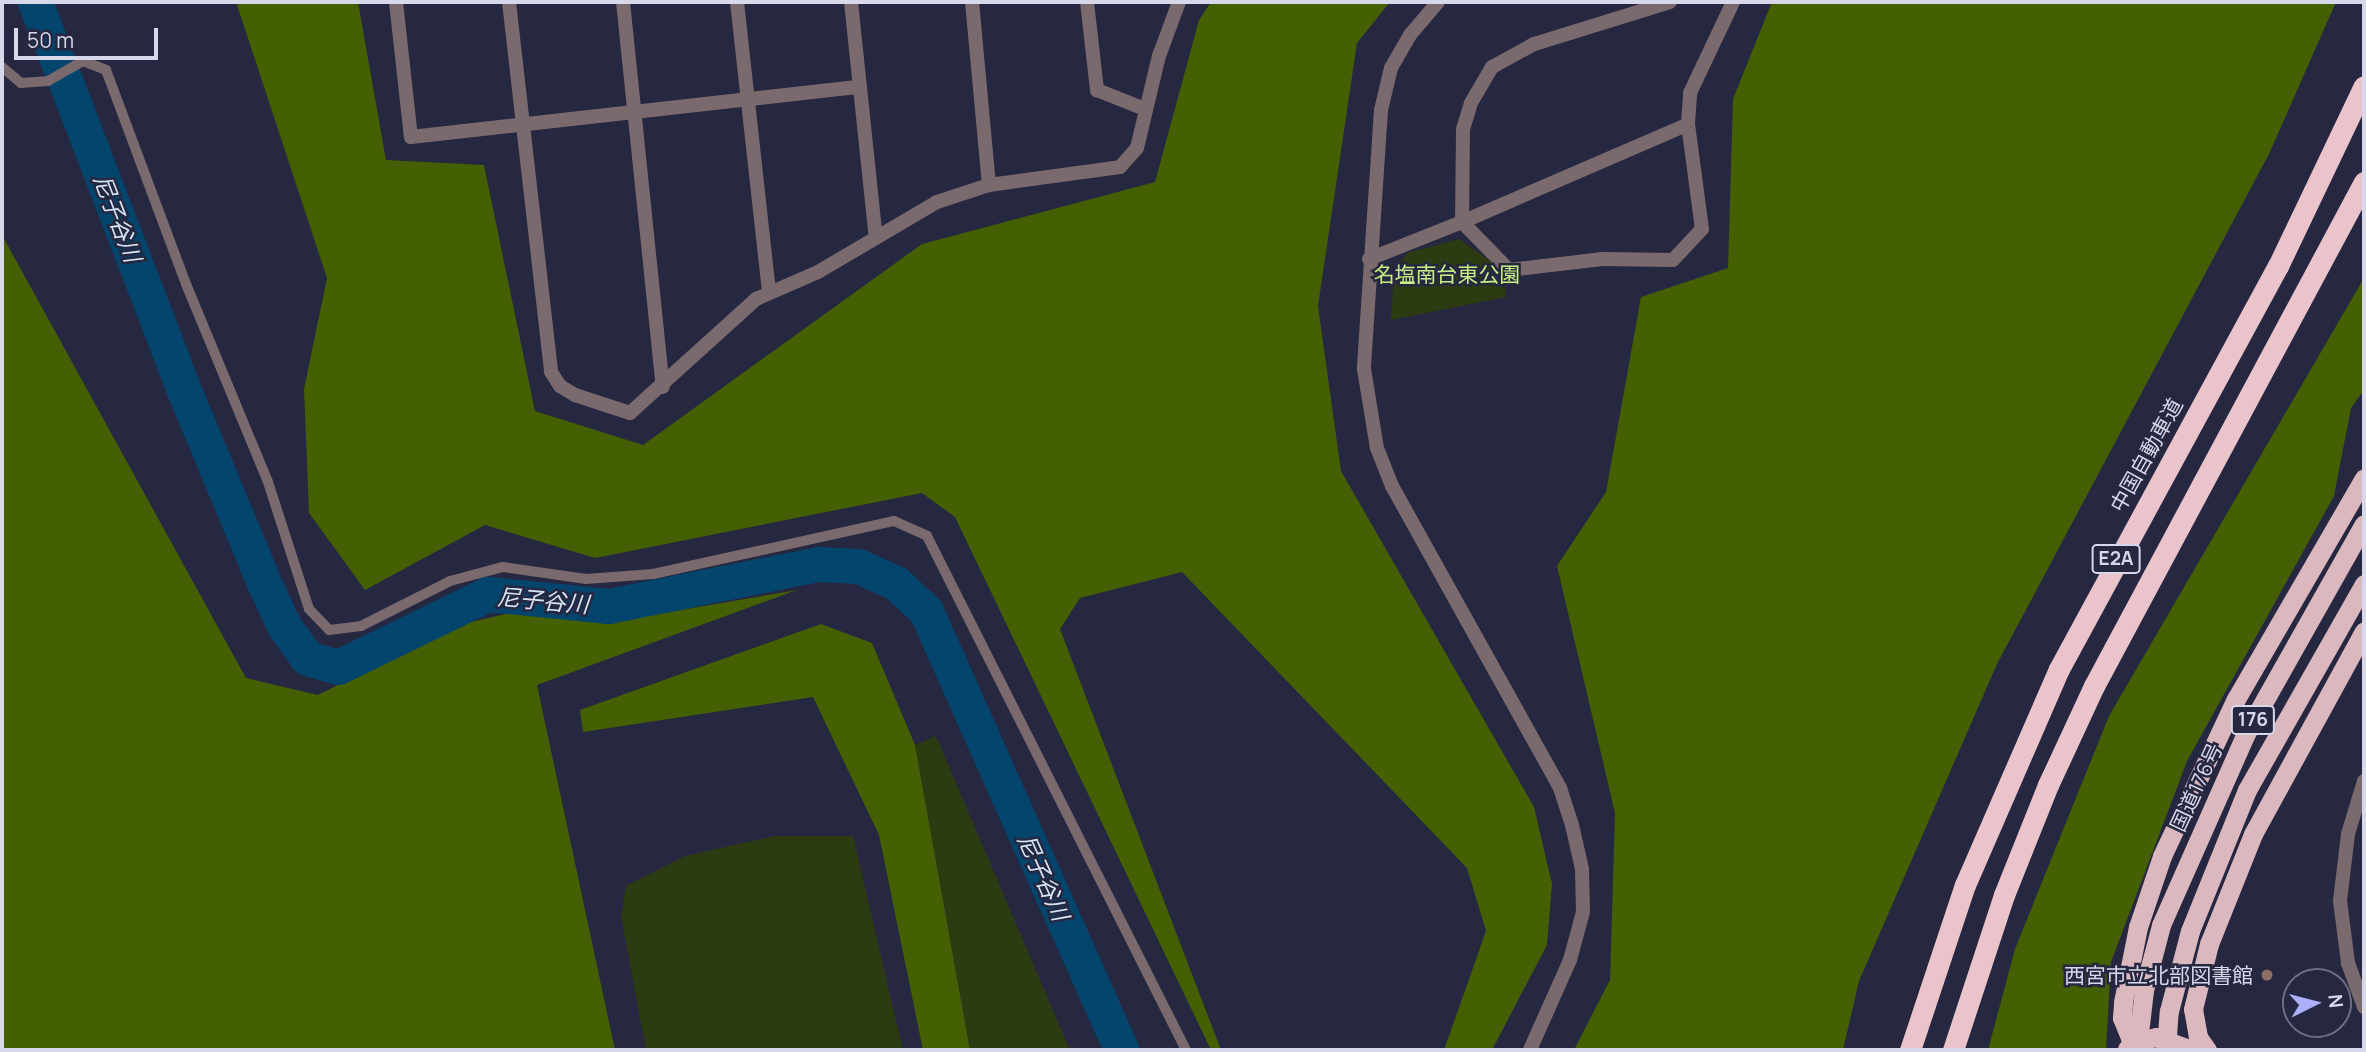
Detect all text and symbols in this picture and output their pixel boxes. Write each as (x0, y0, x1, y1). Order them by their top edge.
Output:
scale bar (18, 14, 161, 58)
text: 50 m (27, 26, 74, 54)
water label: 尼子谷川 (89, 170, 147, 266)
park label: 名塩南台東公園 (1374, 261, 1520, 287)
street label: 中国自動車道 (2104, 394, 2188, 516)
road number: E2A (2092, 544, 2140, 574)
water label: 尼子谷川 (496, 582, 590, 618)
road number: 176 (2230, 705, 2276, 736)
street label: 国道176号 (2165, 739, 2227, 835)
water label: 尼子谷川 (1013, 829, 1075, 925)
place label: 西宮市立北部図書館 (2064, 962, 2253, 988)
marker: 西宮市立北部図書館 (2259, 967, 2275, 983)
north arrow (2282, 968, 2352, 1038)
text: N (2322, 993, 2350, 1009)

